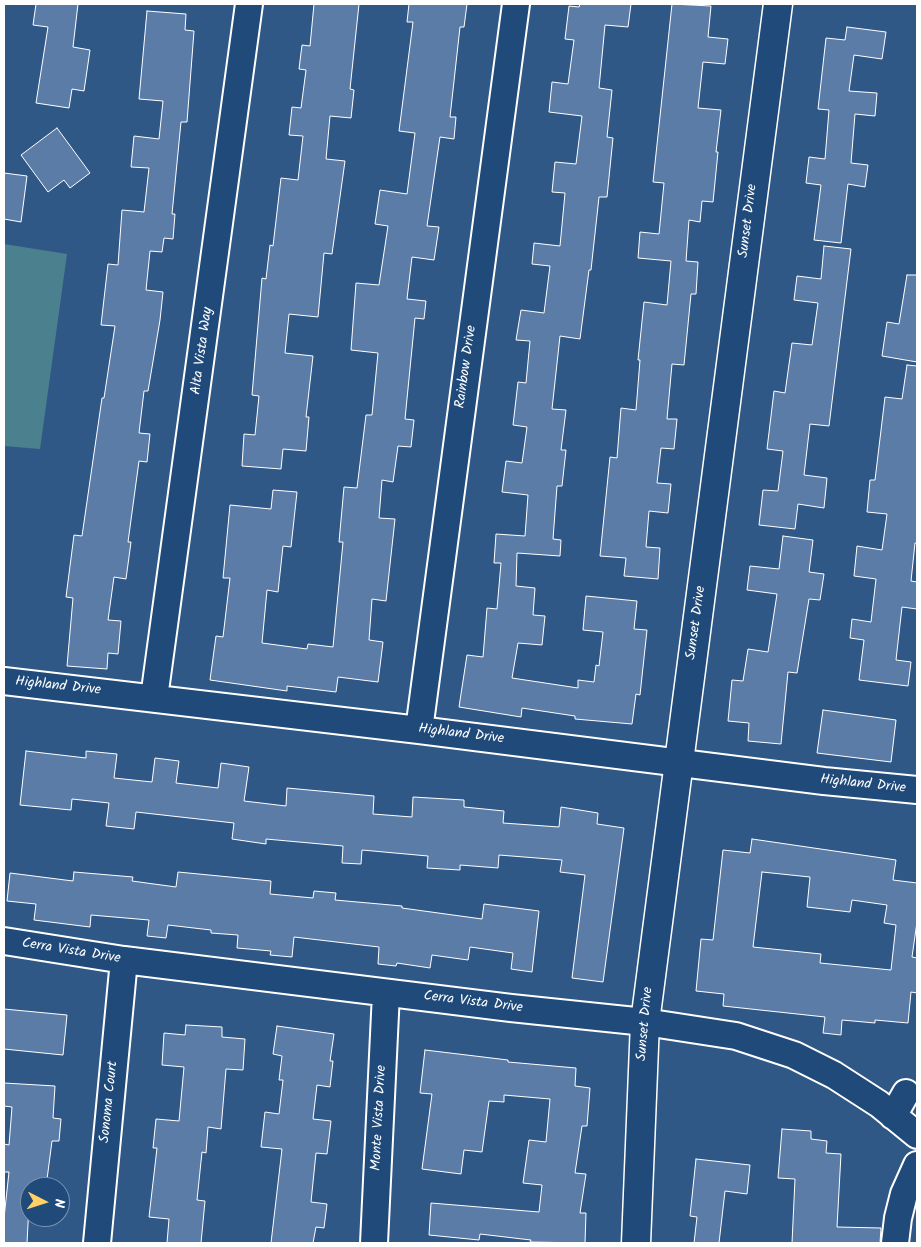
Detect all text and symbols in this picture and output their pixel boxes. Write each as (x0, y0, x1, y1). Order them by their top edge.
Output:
street label: Sunset Drive (736, 183, 762, 259)
street label: Alta Vista Way (189, 306, 217, 396)
street label: Rainbow Drive (453, 325, 481, 409)
street label: Sunset Drive (684, 585, 710, 661)
street label: Highland Drive (14, 674, 102, 700)
street label: Highland Drive (417, 721, 505, 749)
street label: Highland Drive (819, 772, 907, 798)
street label: Cerra Vista Drive (20, 936, 122, 968)
street label: Sunset Drive (634, 986, 658, 1062)
street label: Cerra Vista Drive (423, 989, 523, 1017)
street label: Sonoma Court (97, 1060, 123, 1144)
street label: Monte Vista Drive (369, 1065, 391, 1171)
north arrow (20, 1177, 70, 1227)
text: N (48, 1198, 70, 1209)

